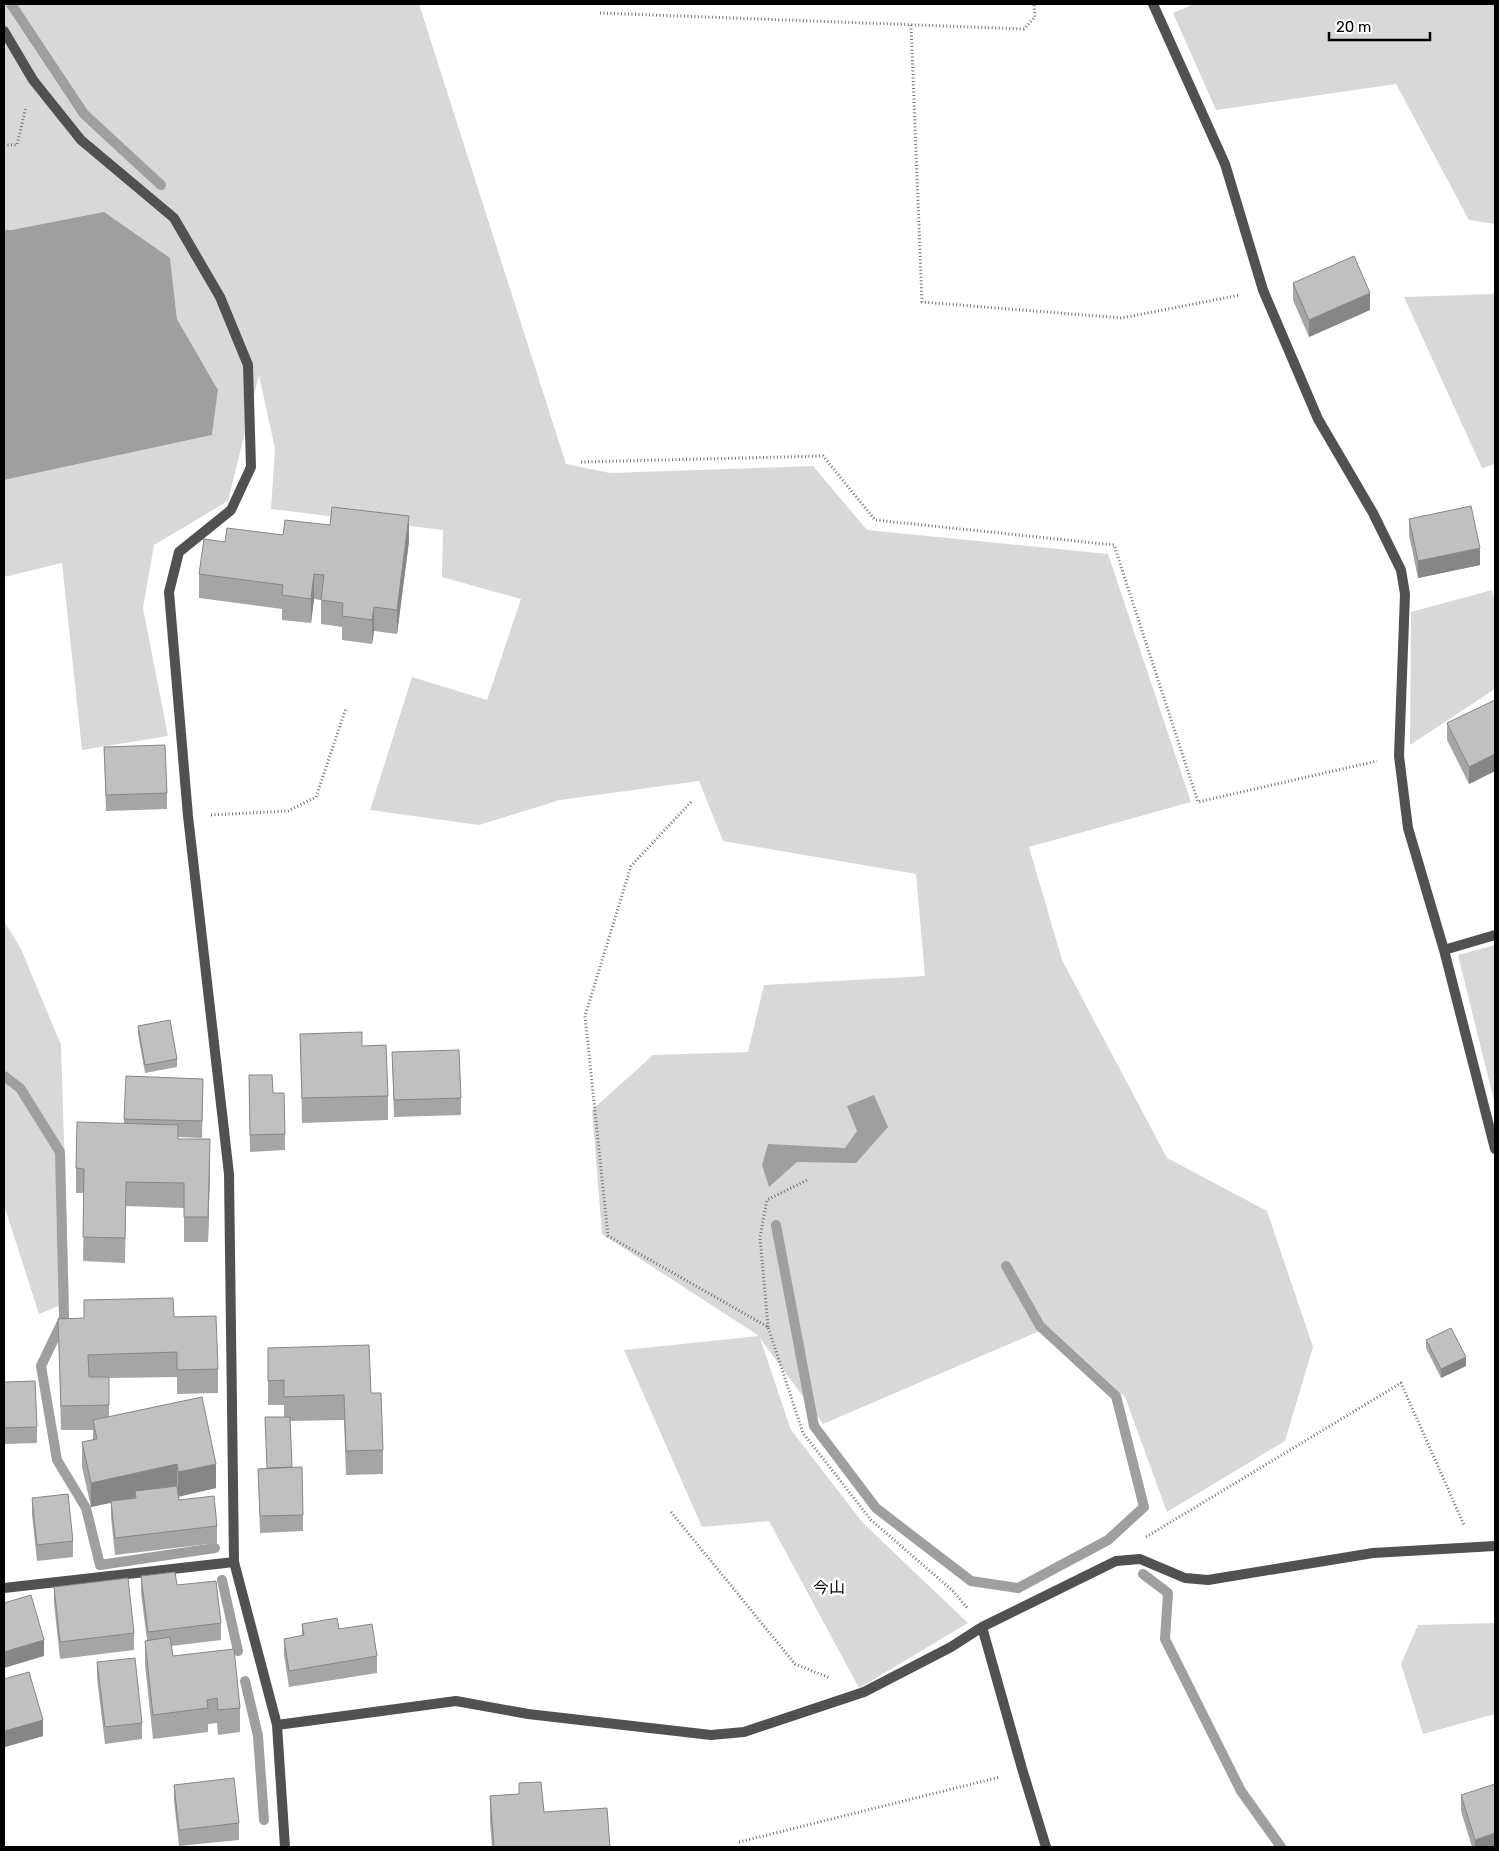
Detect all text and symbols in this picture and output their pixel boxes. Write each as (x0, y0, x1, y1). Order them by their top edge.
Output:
scale bar (1329, 10, 1430, 42)
text: 20 m (1336, 18, 1371, 36)
district label: 今山 (813, 1578, 845, 1597)

